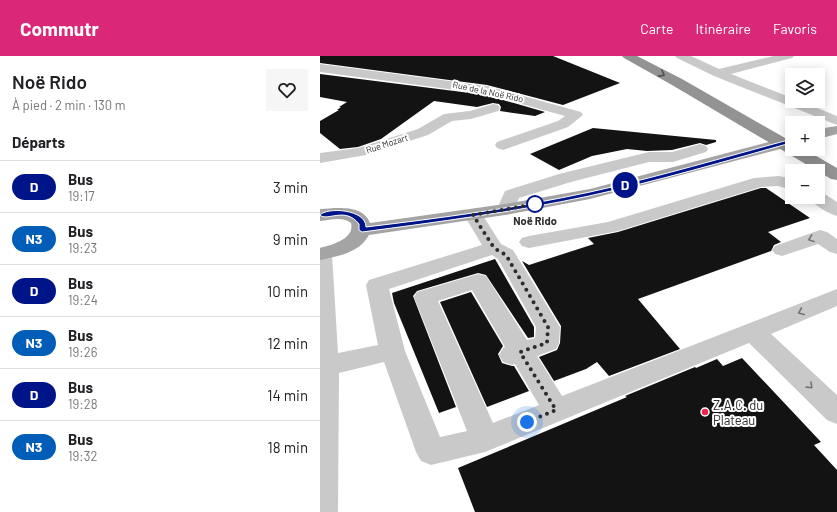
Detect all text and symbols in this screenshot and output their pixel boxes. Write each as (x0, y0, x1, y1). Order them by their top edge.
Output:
text: Commutr (20, 17, 99, 40)
text: Carte (640, 20, 673, 37)
text: Itinéraire (695, 20, 751, 37)
text: Favoris (773, 20, 817, 37)
map controls (785, 68, 825, 204)
button: layers (785, 68, 825, 108)
button: heart (266, 69, 308, 111)
text: Noë Rido (12, 70, 87, 93)
one-way arrow (658, 70, 665, 77)
street label: Rue de la Noë Rido (452, 79, 525, 104)
text: À pied · 2 min · 130 m (12, 97, 125, 113)
button: + (785, 116, 825, 156)
street label: Rue Mozart (364, 132, 409, 155)
text: Départs (12, 133, 65, 151)
button: − (785, 164, 825, 204)
text: Bus (68, 170, 93, 188)
line badge: D (612, 172, 638, 198)
text: D (621, 176, 629, 193)
text: D (30, 178, 38, 195)
text: 3 min (273, 178, 308, 196)
text: 19:17 (68, 188, 94, 204)
marker: Noë Rido (526, 195, 544, 213)
place label: Noë Rido (513, 214, 557, 227)
text: Bus (68, 222, 93, 240)
text: N3 (26, 230, 42, 247)
text: 9 min (273, 230, 308, 248)
one-way arrow (807, 235, 814, 243)
text: 19:23 (68, 240, 97, 256)
text: Bus (68, 274, 93, 292)
text: D (30, 282, 38, 299)
text: 10 min (267, 282, 308, 300)
text: 19:24 (68, 292, 98, 308)
one-way arrow (798, 307, 805, 315)
text: Bus (68, 326, 93, 344)
text: N3 (26, 334, 42, 351)
text: 12 min (267, 334, 308, 352)
text: 19:26 (68, 344, 97, 360)
text: Bus (68, 378, 93, 396)
one-way arrow (805, 381, 813, 389)
text: D (30, 386, 38, 403)
text: 14 min (267, 386, 308, 404)
text: 19:28 (68, 396, 97, 412)
place label: Z.A.C. du Plateau (713, 397, 763, 428)
marker: Z.A.C. du Plateau (700, 407, 710, 417)
your location (517, 412, 537, 432)
text: Bus (68, 430, 93, 448)
text: N3 (26, 438, 42, 455)
text: 18 min (268, 438, 308, 456)
text: 19:32 (68, 448, 97, 464)

